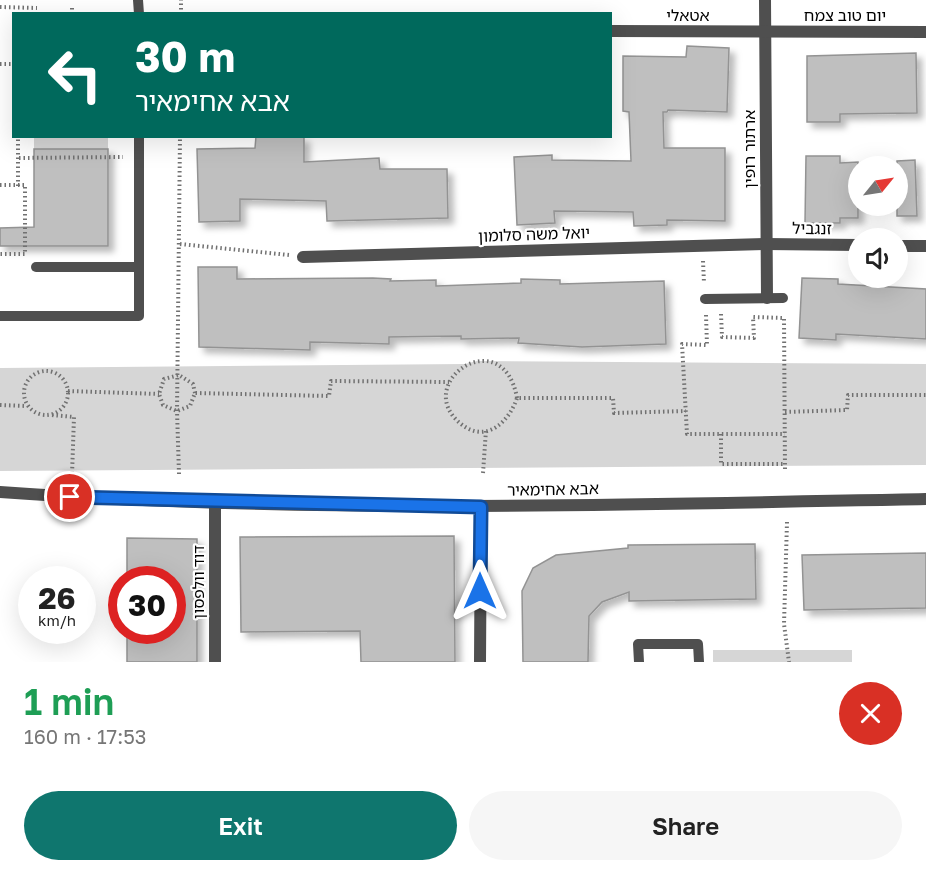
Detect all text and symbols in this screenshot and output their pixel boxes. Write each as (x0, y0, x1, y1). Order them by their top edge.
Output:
street label: אטאלי (666, 5, 710, 25)
street label: יום טוב צמח (804, 5, 886, 25)
text: 30 m (135, 31, 235, 81)
icon: left (36, 36, 114, 114)
text: אבא אחימאיר (135, 85, 290, 117)
street label: ארתור רופין (739, 110, 759, 188)
north arrow (848, 156, 908, 216)
map controls (848, 156, 908, 288)
street label: זנגביל (792, 218, 832, 238)
street label: יואל משה סלומון (478, 222, 590, 246)
button: sound (848, 228, 908, 288)
pin (44, 471, 95, 522)
street label: אבא אחימאיר (507, 478, 599, 500)
icon: arrive (53, 480, 86, 513)
street label: דוד וולפסון (188, 545, 208, 619)
position arrow (448, 559, 512, 623)
speed limit sign: 30 (108, 566, 186, 644)
text: 26 (38, 580, 76, 616)
text: km/h (38, 611, 76, 629)
text: 1 min (24, 680, 114, 723)
button: close (839, 682, 902, 745)
text: 160 m · 17:53 (24, 724, 147, 748)
button: Exit (24, 791, 457, 860)
button: Share (469, 791, 902, 860)

